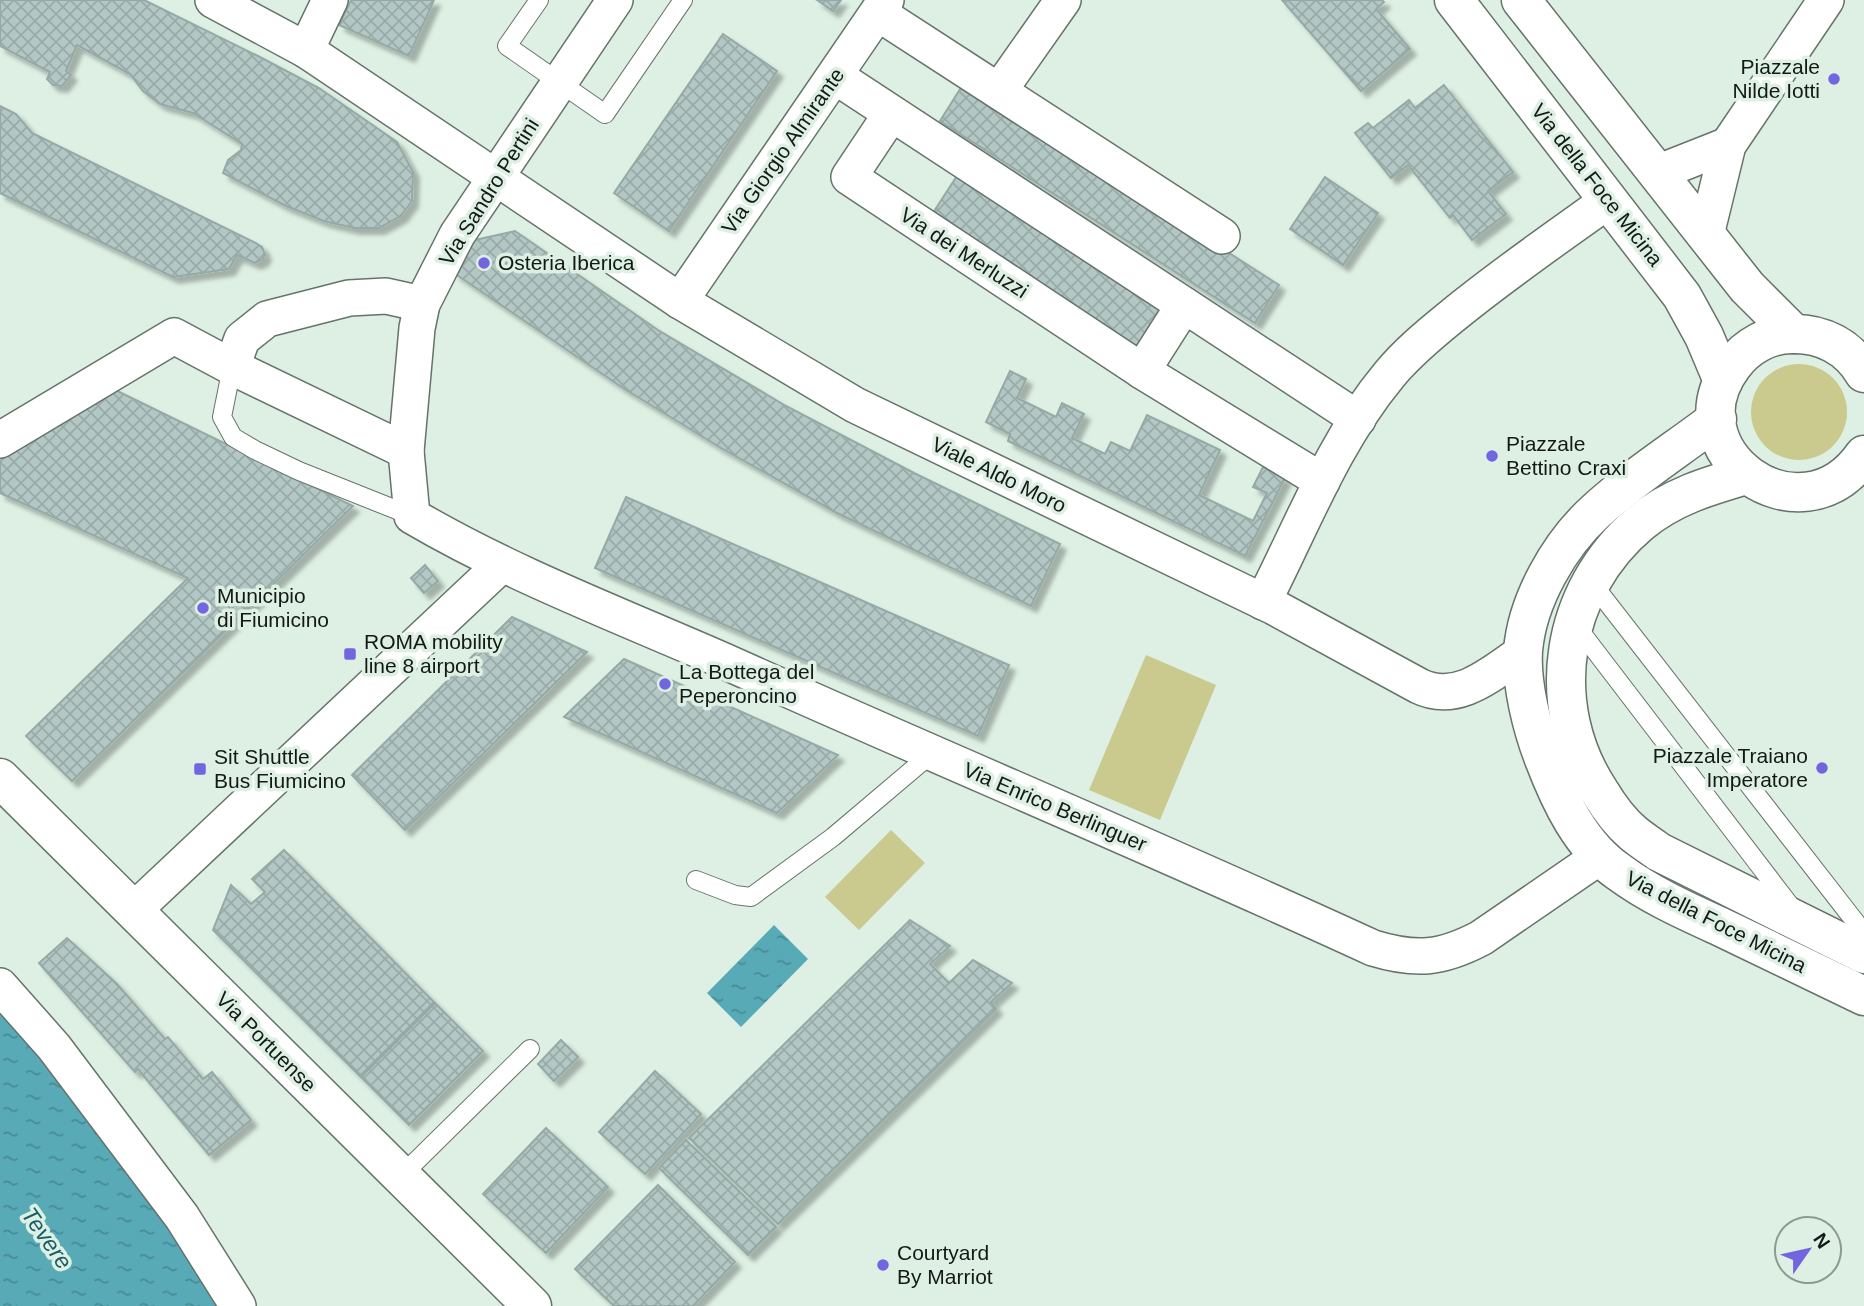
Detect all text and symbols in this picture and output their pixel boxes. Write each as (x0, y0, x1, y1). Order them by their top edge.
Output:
place label: Piazzale Nilde Iotti (1732, 55, 1820, 102)
street label: Via Giorgio Almirante (717, 63, 848, 238)
marker: Piazzale Nilde Iotti (1826, 71, 1842, 87)
street label: Via della Foce Micina (1527, 99, 1668, 271)
street label: Via Sandro Pertini (434, 114, 543, 269)
street label: Via dei Merluzzi (896, 203, 1033, 302)
place label: Osteria Iberica (498, 251, 635, 274)
marker: Osteria Iberica (476, 255, 492, 271)
street label: Viale Aldo Moro (928, 432, 1070, 517)
place label: Piazzale Bettino Craxi (1506, 432, 1626, 479)
marker: Piazzale Bettino Craxi (1484, 448, 1500, 464)
place label: Municipio di Fiumicino (217, 584, 329, 631)
marker: Municipio di Fiumicino (195, 600, 211, 616)
place label: ROMA mobility line 8 airport (364, 630, 503, 677)
marker: ROMA mobility line 8 airport (342, 646, 358, 662)
place label: La Bottega del Peperoncino (679, 660, 814, 707)
marker: La Bottega del Peperoncino (657, 676, 673, 692)
place label: Piazzale Traiano Imperatore (1653, 744, 1808, 791)
place label: Sit Shuttle Bus Fiumicino (214, 745, 346, 792)
street label: Via Enrico Berlinguer (960, 757, 1150, 856)
marker: Piazzale Traiano Imperatore (1814, 760, 1830, 776)
marker: Sit Shuttle Bus Fiumicino (192, 761, 208, 777)
street label: Via della Foce Micina (1622, 866, 1810, 977)
street label: Via Portuense (212, 987, 321, 1096)
water label: Tevere (16, 1202, 78, 1274)
north arrow (1773, 1215, 1843, 1285)
text: N (1809, 1229, 1834, 1252)
place label: Courtyard By Marriot (897, 1241, 993, 1288)
marker: Courtyard By Marriot (875, 1257, 891, 1273)

